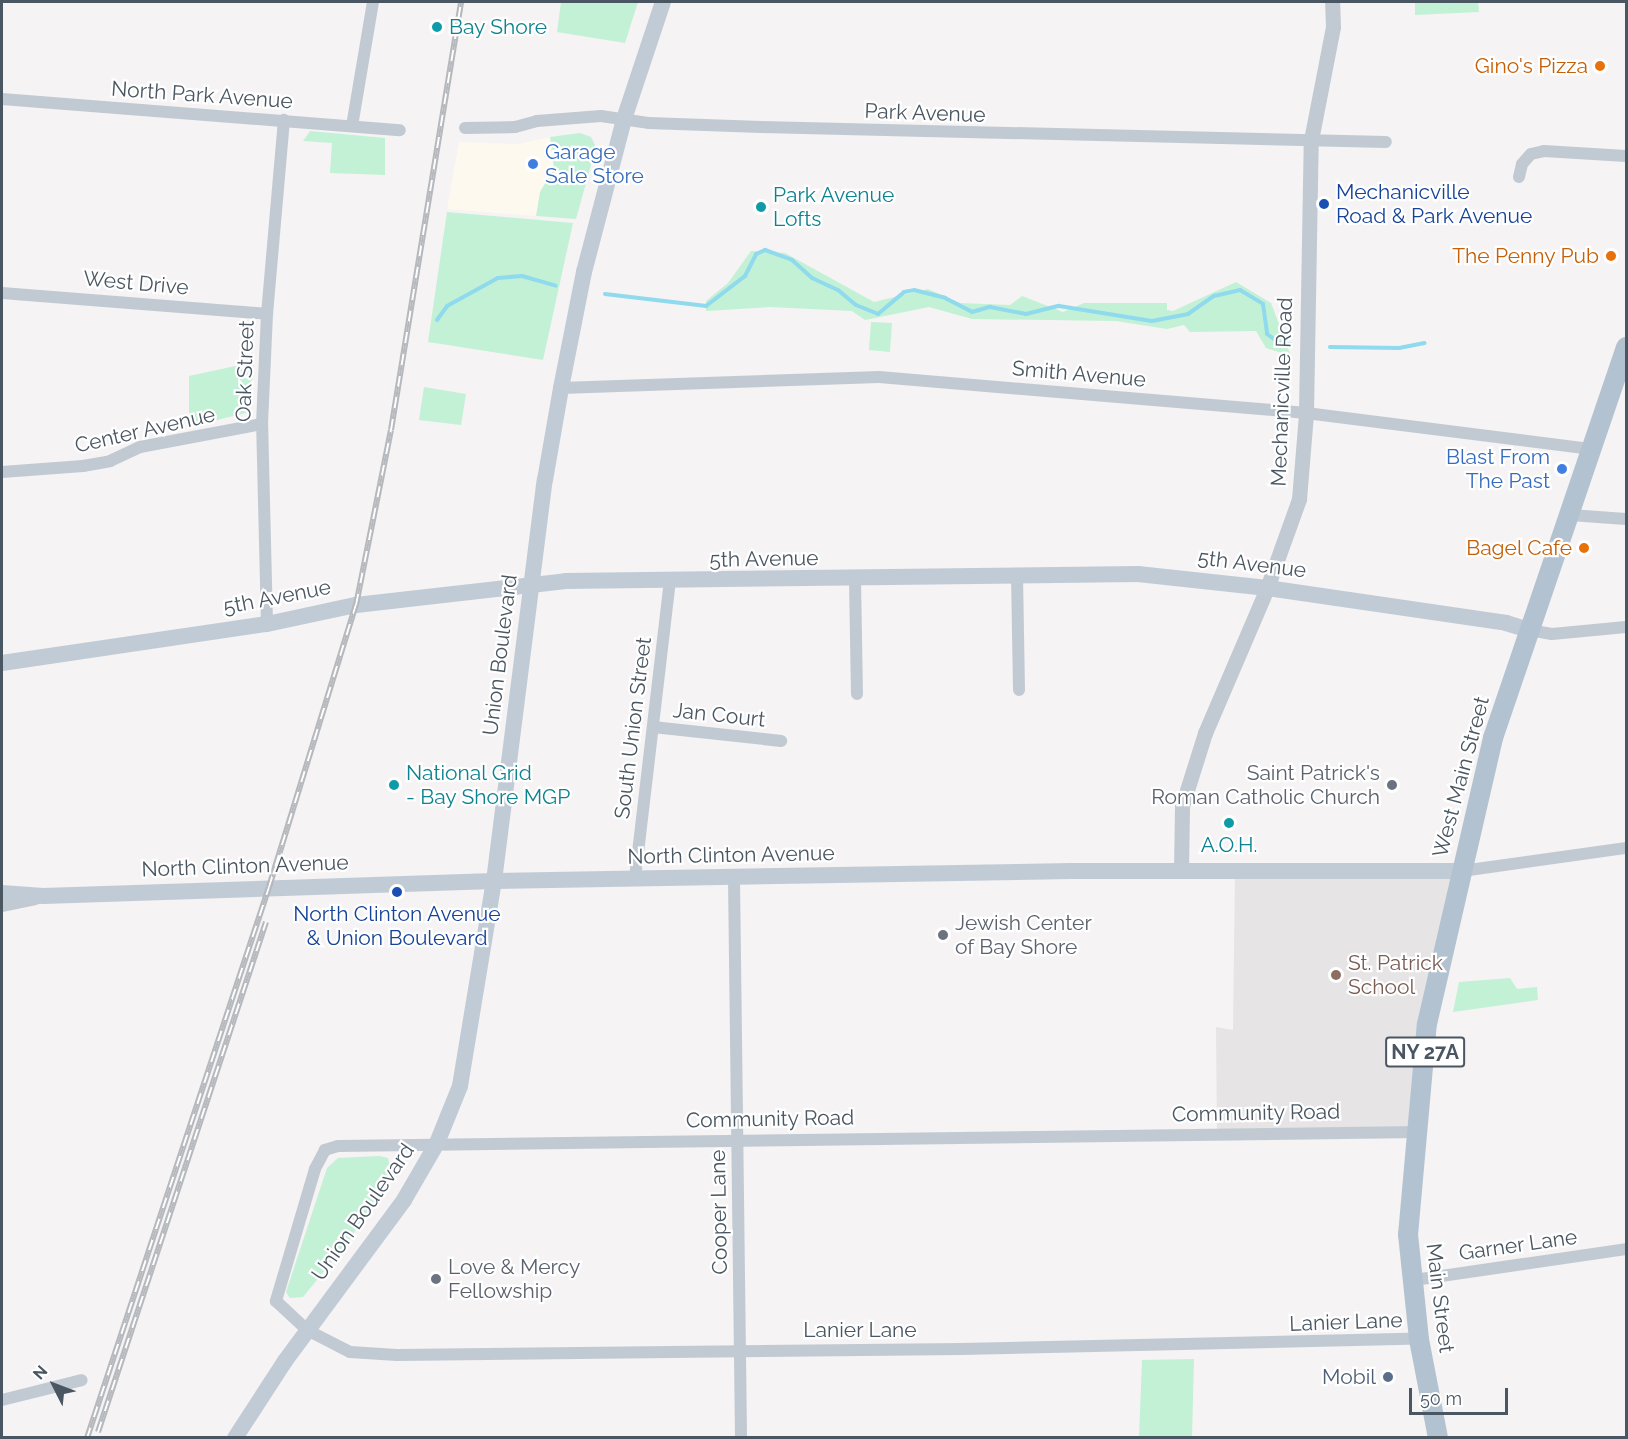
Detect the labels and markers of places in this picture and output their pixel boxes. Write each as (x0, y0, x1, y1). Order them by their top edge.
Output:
place label: Bay Shore (449, 14, 548, 40)
marker: Bay Shore (430, 20, 444, 34)
place label: Gino's Pizza (1475, 53, 1588, 79)
marker: Gino's Pizza (1593, 59, 1607, 73)
place label: Garage Sale Store (545, 139, 644, 189)
marker: Garage Sale Store (526, 157, 540, 171)
place label: Mechanicville Road & Park Avenue (1336, 179, 1533, 229)
place label: Park Avenue Lofts (773, 182, 895, 232)
marker: Mechanicville Road & Park Avenue (1317, 197, 1331, 211)
marker: Park Avenue Lofts (754, 200, 768, 214)
place label: The Penny Pub (1452, 243, 1599, 269)
marker: The Penny Pub (1604, 249, 1618, 263)
place label: Blast From The Past (1446, 444, 1550, 494)
marker: Blast From The Past (1555, 462, 1569, 476)
place label: Bagel Cafe (1466, 535, 1572, 561)
marker: Bagel Cafe (1577, 541, 1591, 555)
place label: National Grid - Bay Shore MGP (406, 760, 571, 810)
place label: Saint Patrick's Roman Catholic Church (1151, 760, 1380, 810)
marker: National Grid - Bay Shore MGP (387, 778, 401, 792)
marker: Saint Patrick's Roman Catholic Church (1385, 778, 1399, 792)
marker: A.O.H. (1222, 816, 1236, 830)
place label: A.O.H. (1201, 832, 1257, 858)
marker: North Clinton Avenue & Union Boulevard (390, 885, 404, 899)
place label: North Clinton Avenue & Union Boulevard (293, 901, 501, 951)
place label: Jewish Center of Bay Shore (955, 910, 1092, 960)
marker: Jewish Center of Bay Shore (936, 928, 950, 942)
place label: St. Patrick School (1348, 950, 1443, 1000)
marker: St. Patrick School (1329, 968, 1343, 982)
place label: Love & Mercy Fellowship (448, 1254, 580, 1304)
marker: Love & Mercy Fellowship (429, 1272, 443, 1286)
place label: Mobil (1322, 1364, 1376, 1390)
marker: Mobil (1381, 1370, 1395, 1384)

